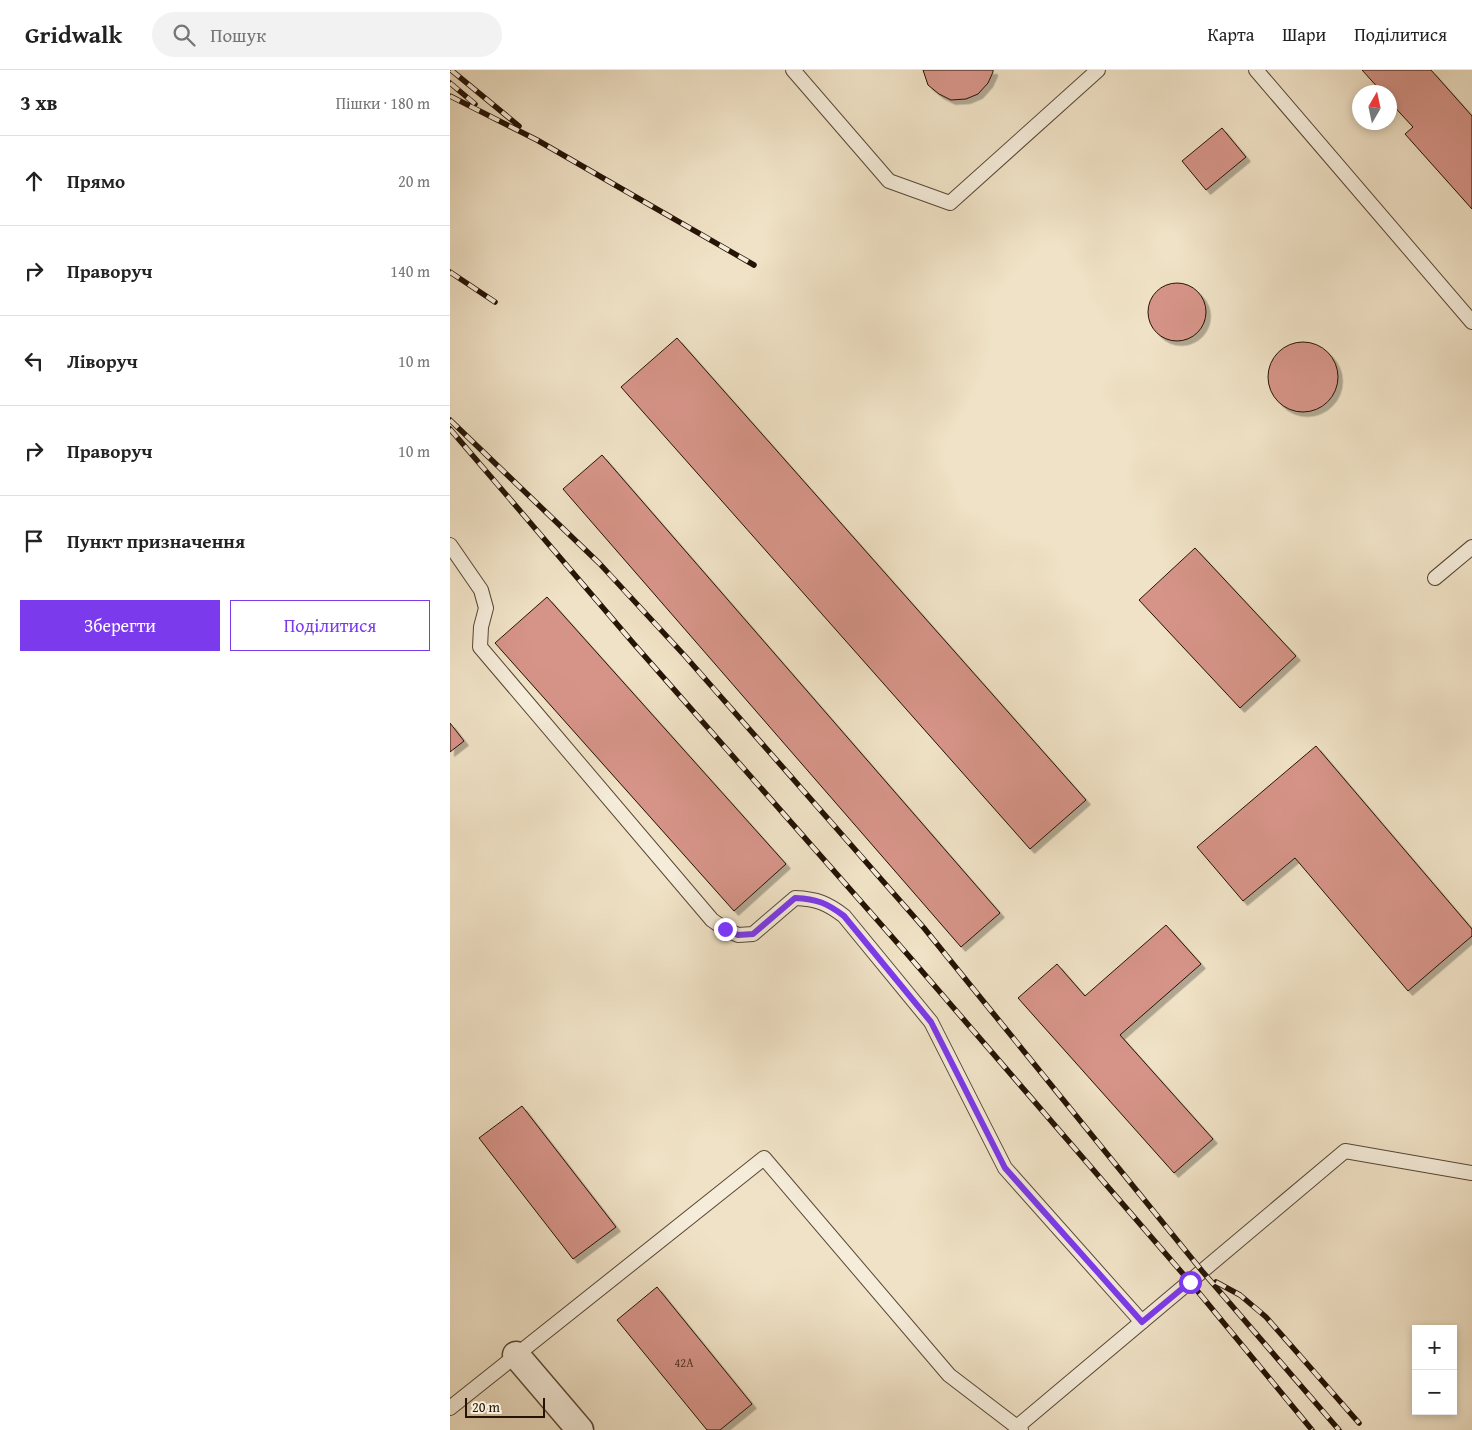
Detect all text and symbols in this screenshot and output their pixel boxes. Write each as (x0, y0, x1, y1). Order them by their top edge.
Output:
search box (152, 12, 502, 57)
text: Gridwalk (25, 17, 122, 52)
icon: search (170, 21, 198, 49)
text: Пошук (210, 21, 266, 49)
text: Карта (1208, 21, 1254, 48)
text: Шари (1282, 21, 1326, 48)
text: Поділитися (1354, 21, 1447, 48)
north arrow (1352, 85, 1397, 130)
text: 3 хв (20, 87, 58, 118)
text: Пішки · 180 m (336, 91, 430, 115)
icon: ahead (20, 167, 48, 195)
text: Прямо (67, 167, 125, 195)
text: 20 m (398, 169, 430, 193)
icon: right (20, 257, 48, 285)
text: Праворуч (67, 257, 152, 285)
text: 140 m (390, 259, 430, 283)
icon: left (20, 347, 48, 375)
text: Ліворуч (67, 347, 138, 375)
text: 10 m (398, 349, 430, 373)
icon: right (20, 437, 48, 465)
text: Праворуч (67, 437, 152, 465)
text: 10 m (398, 439, 430, 463)
icon: arrive (20, 527, 48, 555)
text: Пункт призначення (67, 527, 245, 555)
button: Зберегти (20, 600, 220, 651)
button: Поділитися (230, 600, 430, 651)
route end (714, 918, 737, 941)
route start (1179, 1271, 1202, 1294)
map controls (1412, 1325, 1457, 1415)
button: + (1412, 1325, 1457, 1370)
house number: 42А (675, 1354, 694, 1371)
button: − (1412, 1370, 1457, 1415)
scale bar (465, 1395, 545, 1418)
text: 20 m (472, 1397, 500, 1417)

